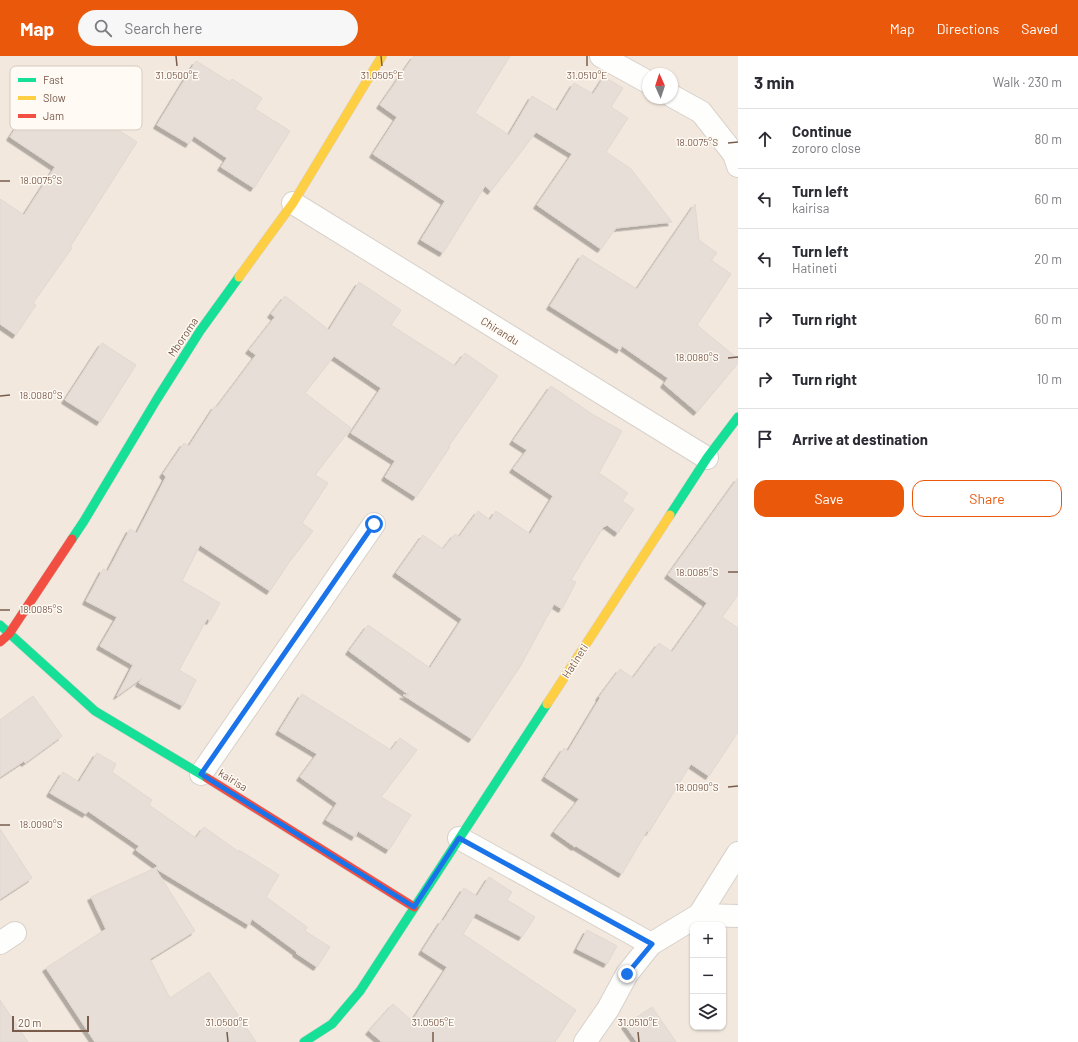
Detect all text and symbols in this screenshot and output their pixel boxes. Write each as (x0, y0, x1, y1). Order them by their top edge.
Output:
search box (78, 10, 358, 46)
text: Map (20, 17, 54, 40)
icon: search (92, 17, 114, 39)
text: Search here (124, 19, 202, 37)
text: Map (890, 20, 915, 37)
text: Directions (937, 20, 999, 37)
text: Saved (1021, 20, 1058, 37)
legend (10, 66, 142, 130)
north arrow (642, 68, 678, 104)
text: 31.0500°E (156, 69, 198, 81)
text: 31.0505°E (361, 69, 403, 81)
text: 31.0510°E (567, 69, 607, 81)
text: 3 min (754, 72, 794, 92)
text: Fast (43, 73, 64, 86)
text: Walk · 230 m (993, 74, 1062, 90)
text: Slow (43, 91, 66, 104)
text: Jam (43, 109, 64, 122)
text: Continue (792, 122, 852, 140)
icon: ahead (754, 128, 776, 150)
text: 80 m (1035, 131, 1062, 147)
text: 18.0075°S (676, 136, 718, 148)
text: zororo close (792, 140, 861, 156)
text: 18.0075°S (20, 174, 62, 186)
text: Turn left (792, 182, 848, 200)
icon: left (754, 188, 776, 210)
text: 60 m (1035, 191, 1062, 207)
text: kairisa (792, 200, 829, 216)
text: Turn left (792, 242, 848, 260)
icon: left (754, 248, 776, 270)
text: 20 m (1034, 251, 1062, 267)
text: Hatineti (792, 260, 837, 276)
icon: right (754, 308, 776, 330)
text: Turn right (792, 310, 857, 328)
text: 60 m (1035, 311, 1062, 327)
street label: Chirandu (479, 314, 522, 347)
street label: Mboroma (165, 315, 200, 359)
text: 18.0080°S (676, 351, 719, 363)
icon: right (754, 368, 776, 390)
text: Turn right (792, 370, 857, 388)
text: 10 m (1037, 371, 1062, 387)
text: 18.0080°S (20, 389, 63, 401)
icon: arrive (754, 428, 776, 450)
text: Arrive at destination (792, 430, 928, 448)
button: Save (754, 480, 904, 517)
button: Share (912, 480, 1062, 517)
route start (365, 515, 383, 533)
text: 18.0085°S (676, 566, 718, 578)
text: 18.0085°S (20, 603, 62, 615)
street label: Hatineti (559, 641, 590, 680)
street label: kairisa (216, 766, 250, 793)
text: 18.0090°S (676, 781, 719, 793)
text: 18.0090°S (20, 818, 63, 830)
map controls (690, 922, 726, 1030)
button: + (690, 922, 726, 958)
button: − (690, 958, 726, 994)
route end (618, 965, 636, 983)
button: layers (690, 994, 726, 1030)
scale bar (12, 1014, 89, 1033)
text: 20 m (18, 1016, 41, 1029)
text: 31.0500°E (206, 1016, 248, 1028)
text: 31.0505°E (412, 1016, 454, 1028)
text: 31.0510°E (618, 1016, 658, 1028)

